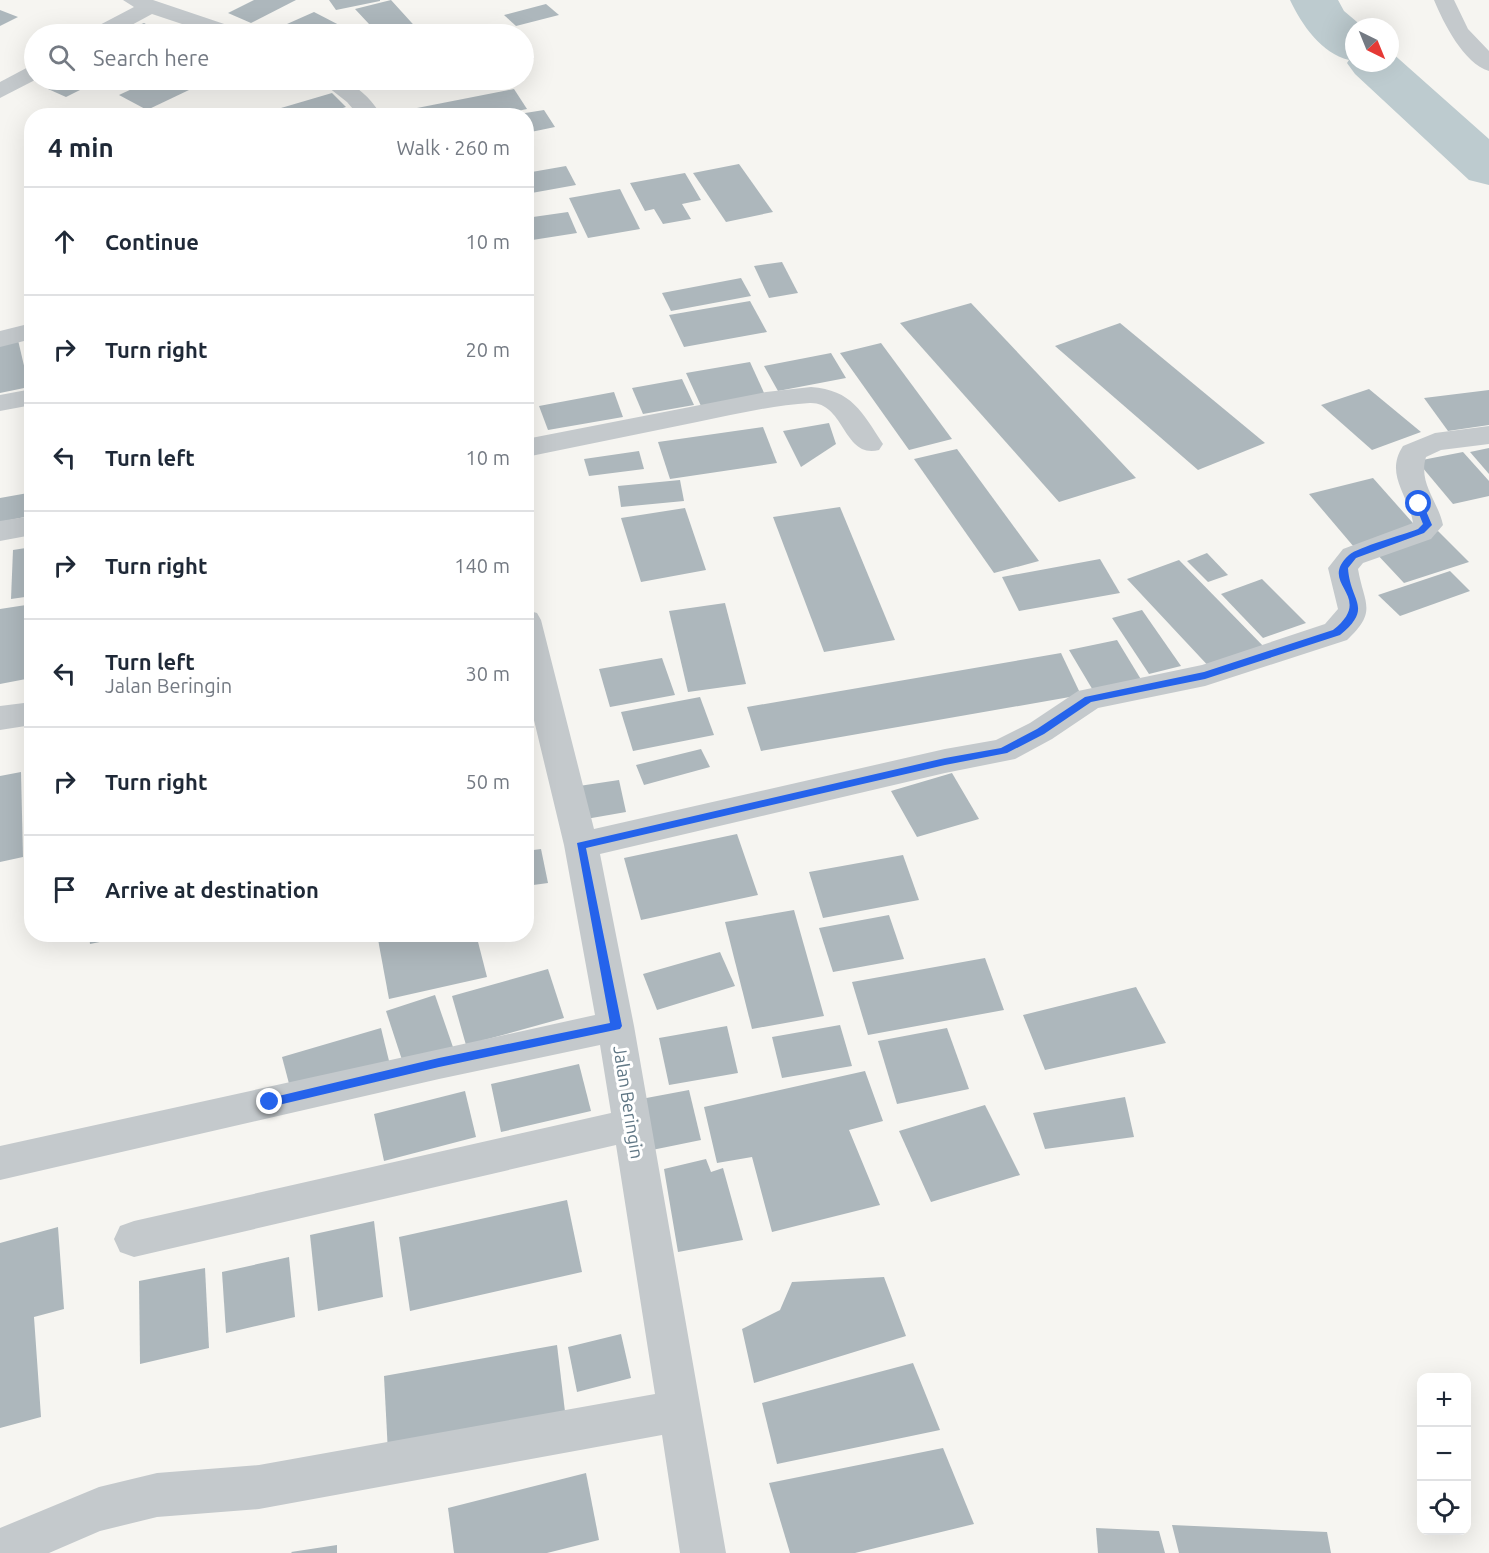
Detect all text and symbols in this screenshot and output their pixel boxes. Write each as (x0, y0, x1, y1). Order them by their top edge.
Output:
north arrow (1345, 18, 1399, 72)
search box (24, 24, 534, 90)
icon: search (45, 41, 78, 74)
text: Search here (93, 45, 209, 70)
text: 4 min (48, 133, 114, 162)
text: Walk · 260 m (397, 136, 510, 159)
icon: ahead (48, 225, 81, 258)
text: Continue (105, 229, 199, 254)
text: 10 m (466, 230, 510, 253)
icon: right (48, 333, 81, 366)
text: Turn right (105, 337, 207, 362)
text: 20 m (466, 338, 510, 361)
icon: left (48, 441, 81, 474)
text: Turn left (105, 445, 195, 470)
text: 10 m (466, 446, 510, 469)
route start (1405, 490, 1431, 516)
icon: right (48, 549, 81, 582)
text: Turn right (105, 553, 207, 578)
text: 140 m (454, 554, 510, 577)
text: Turn left (105, 649, 195, 674)
icon: left (48, 657, 81, 690)
text: 30 m (466, 662, 510, 685)
text: Jalan Beringin (105, 674, 232, 697)
icon: right (48, 765, 81, 798)
text: Turn right (105, 769, 207, 794)
text: 50 m (466, 770, 510, 793)
icon: arrive (48, 873, 81, 906)
text: Arrive at destination (105, 877, 319, 902)
street label: Jalan Beringin (610, 1044, 648, 1160)
route end (256, 1088, 282, 1114)
map controls (1417, 1373, 1471, 1535)
button: + (1417, 1373, 1471, 1427)
button: − (1417, 1427, 1471, 1481)
button: locate (1417, 1481, 1471, 1535)

